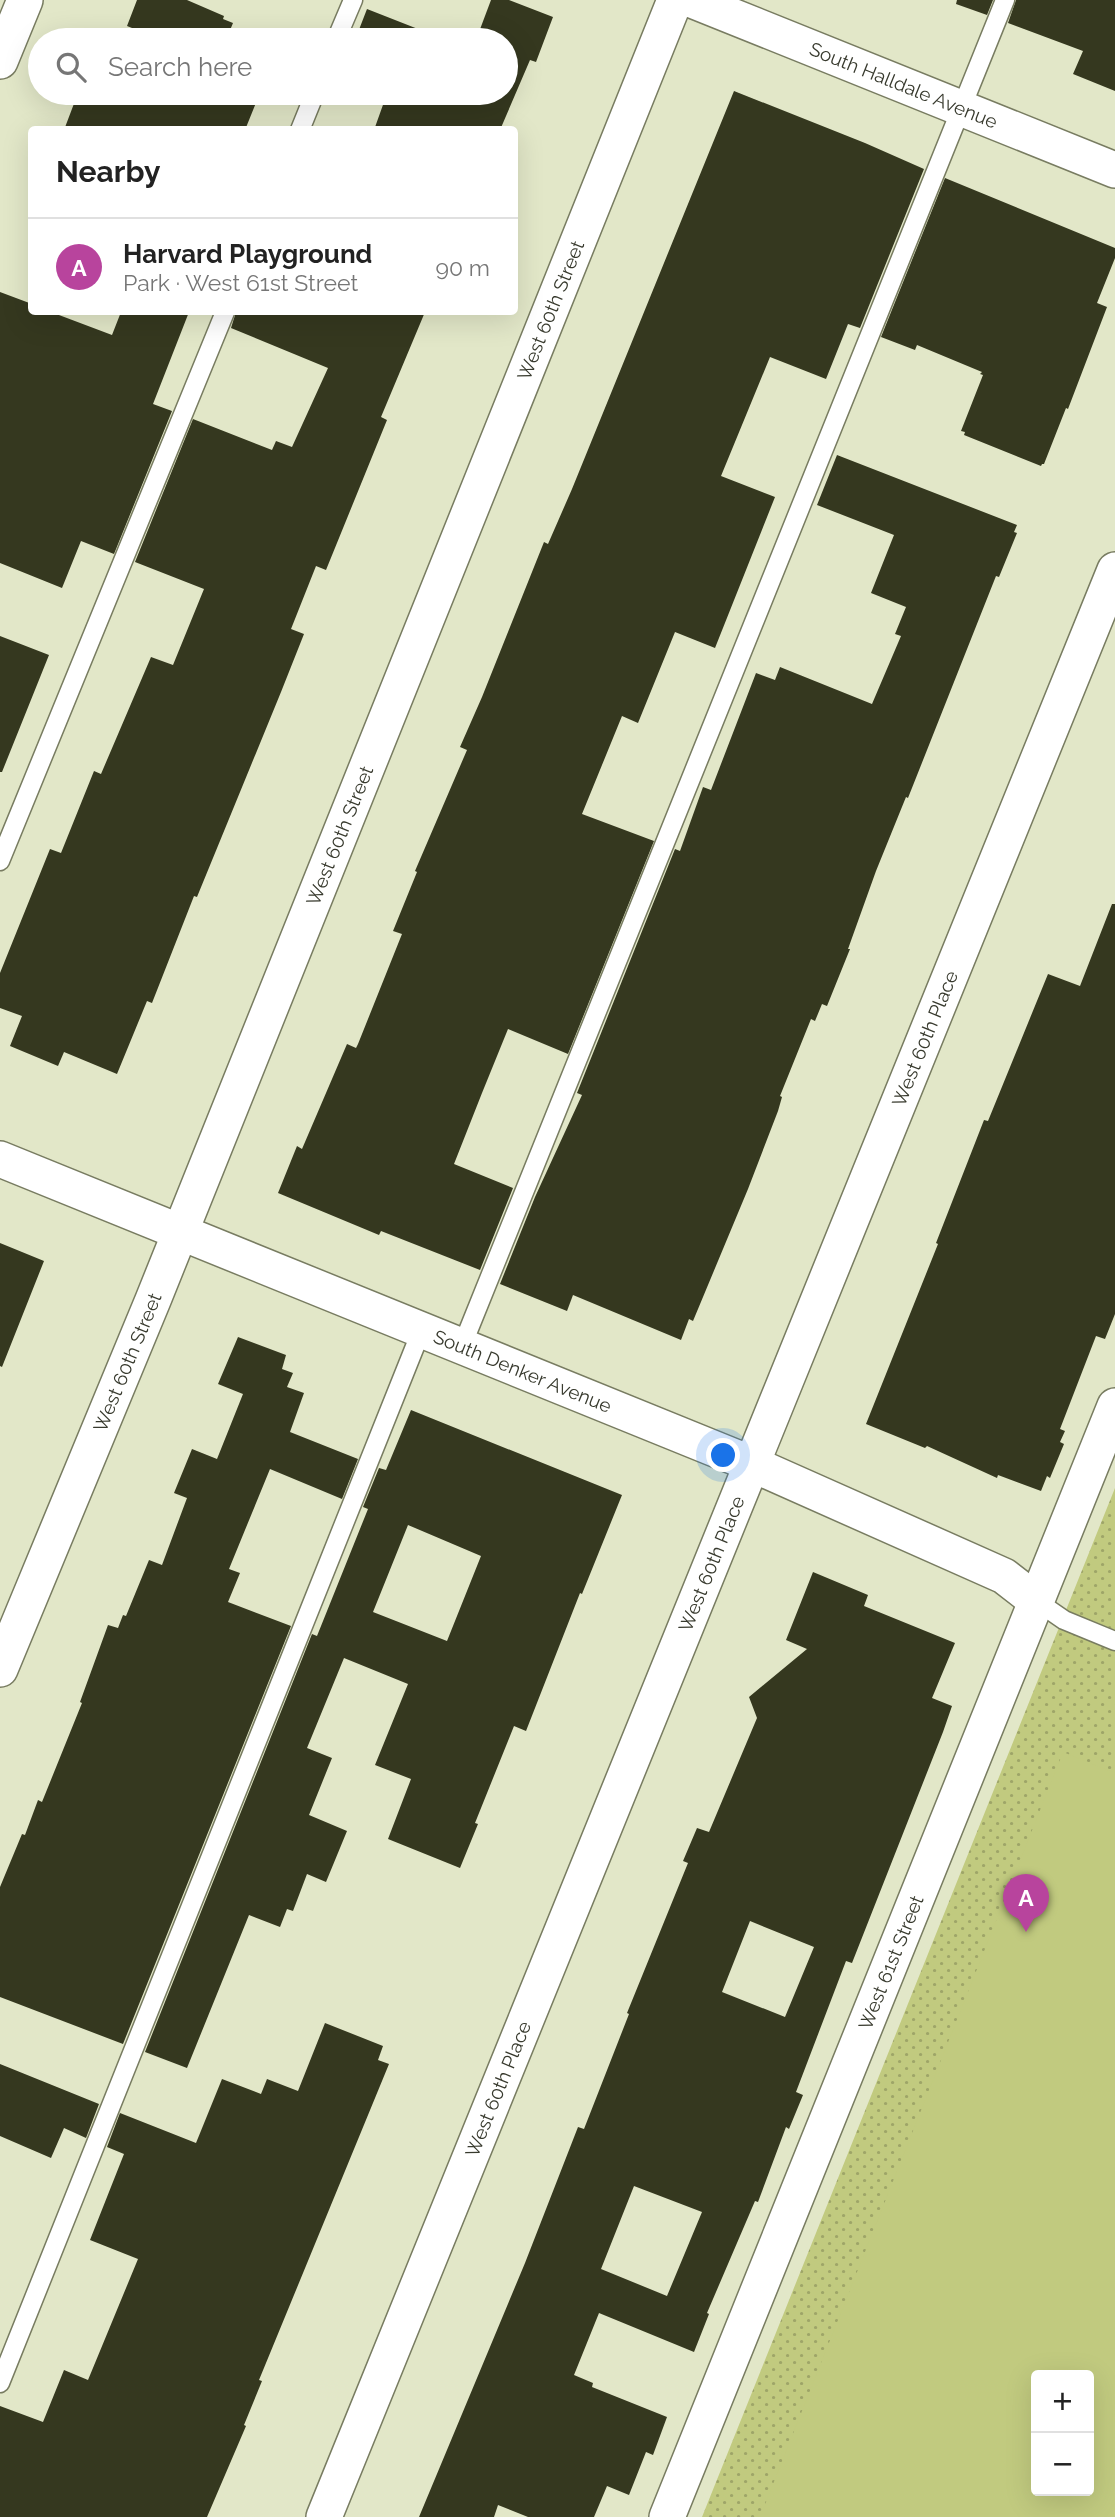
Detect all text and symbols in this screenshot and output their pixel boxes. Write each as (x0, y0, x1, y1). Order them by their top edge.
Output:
search box (28, 28, 518, 105)
street label: South Halldale Avenue (806, 37, 1001, 133)
icon: search (52, 48, 90, 86)
text: Search here (108, 52, 252, 82)
text: Nearby (56, 154, 160, 189)
street label: West 60th Street (513, 237, 588, 383)
text: Harvard Playground (123, 239, 372, 269)
text: A (71, 254, 87, 281)
text: 90 m (435, 254, 490, 281)
text: Park · West 61st Street (123, 269, 358, 296)
street label: West 60th Street (302, 762, 378, 908)
street label: West 60th Place (887, 967, 962, 1109)
street label: West 60th Street (89, 1289, 166, 1435)
street label: South Denker Avenue (430, 1325, 615, 1417)
your location (706, 1438, 740, 1472)
street label: West 60th Place (674, 1493, 749, 1635)
pin: A (1003, 1874, 1049, 1932)
street label: West 61st Street (854, 1891, 928, 2033)
street label: West 60th Place (461, 2018, 535, 2160)
map controls (1031, 2370, 1094, 2496)
button: + (1031, 2370, 1094, 2433)
button: − (1031, 2433, 1094, 2496)

